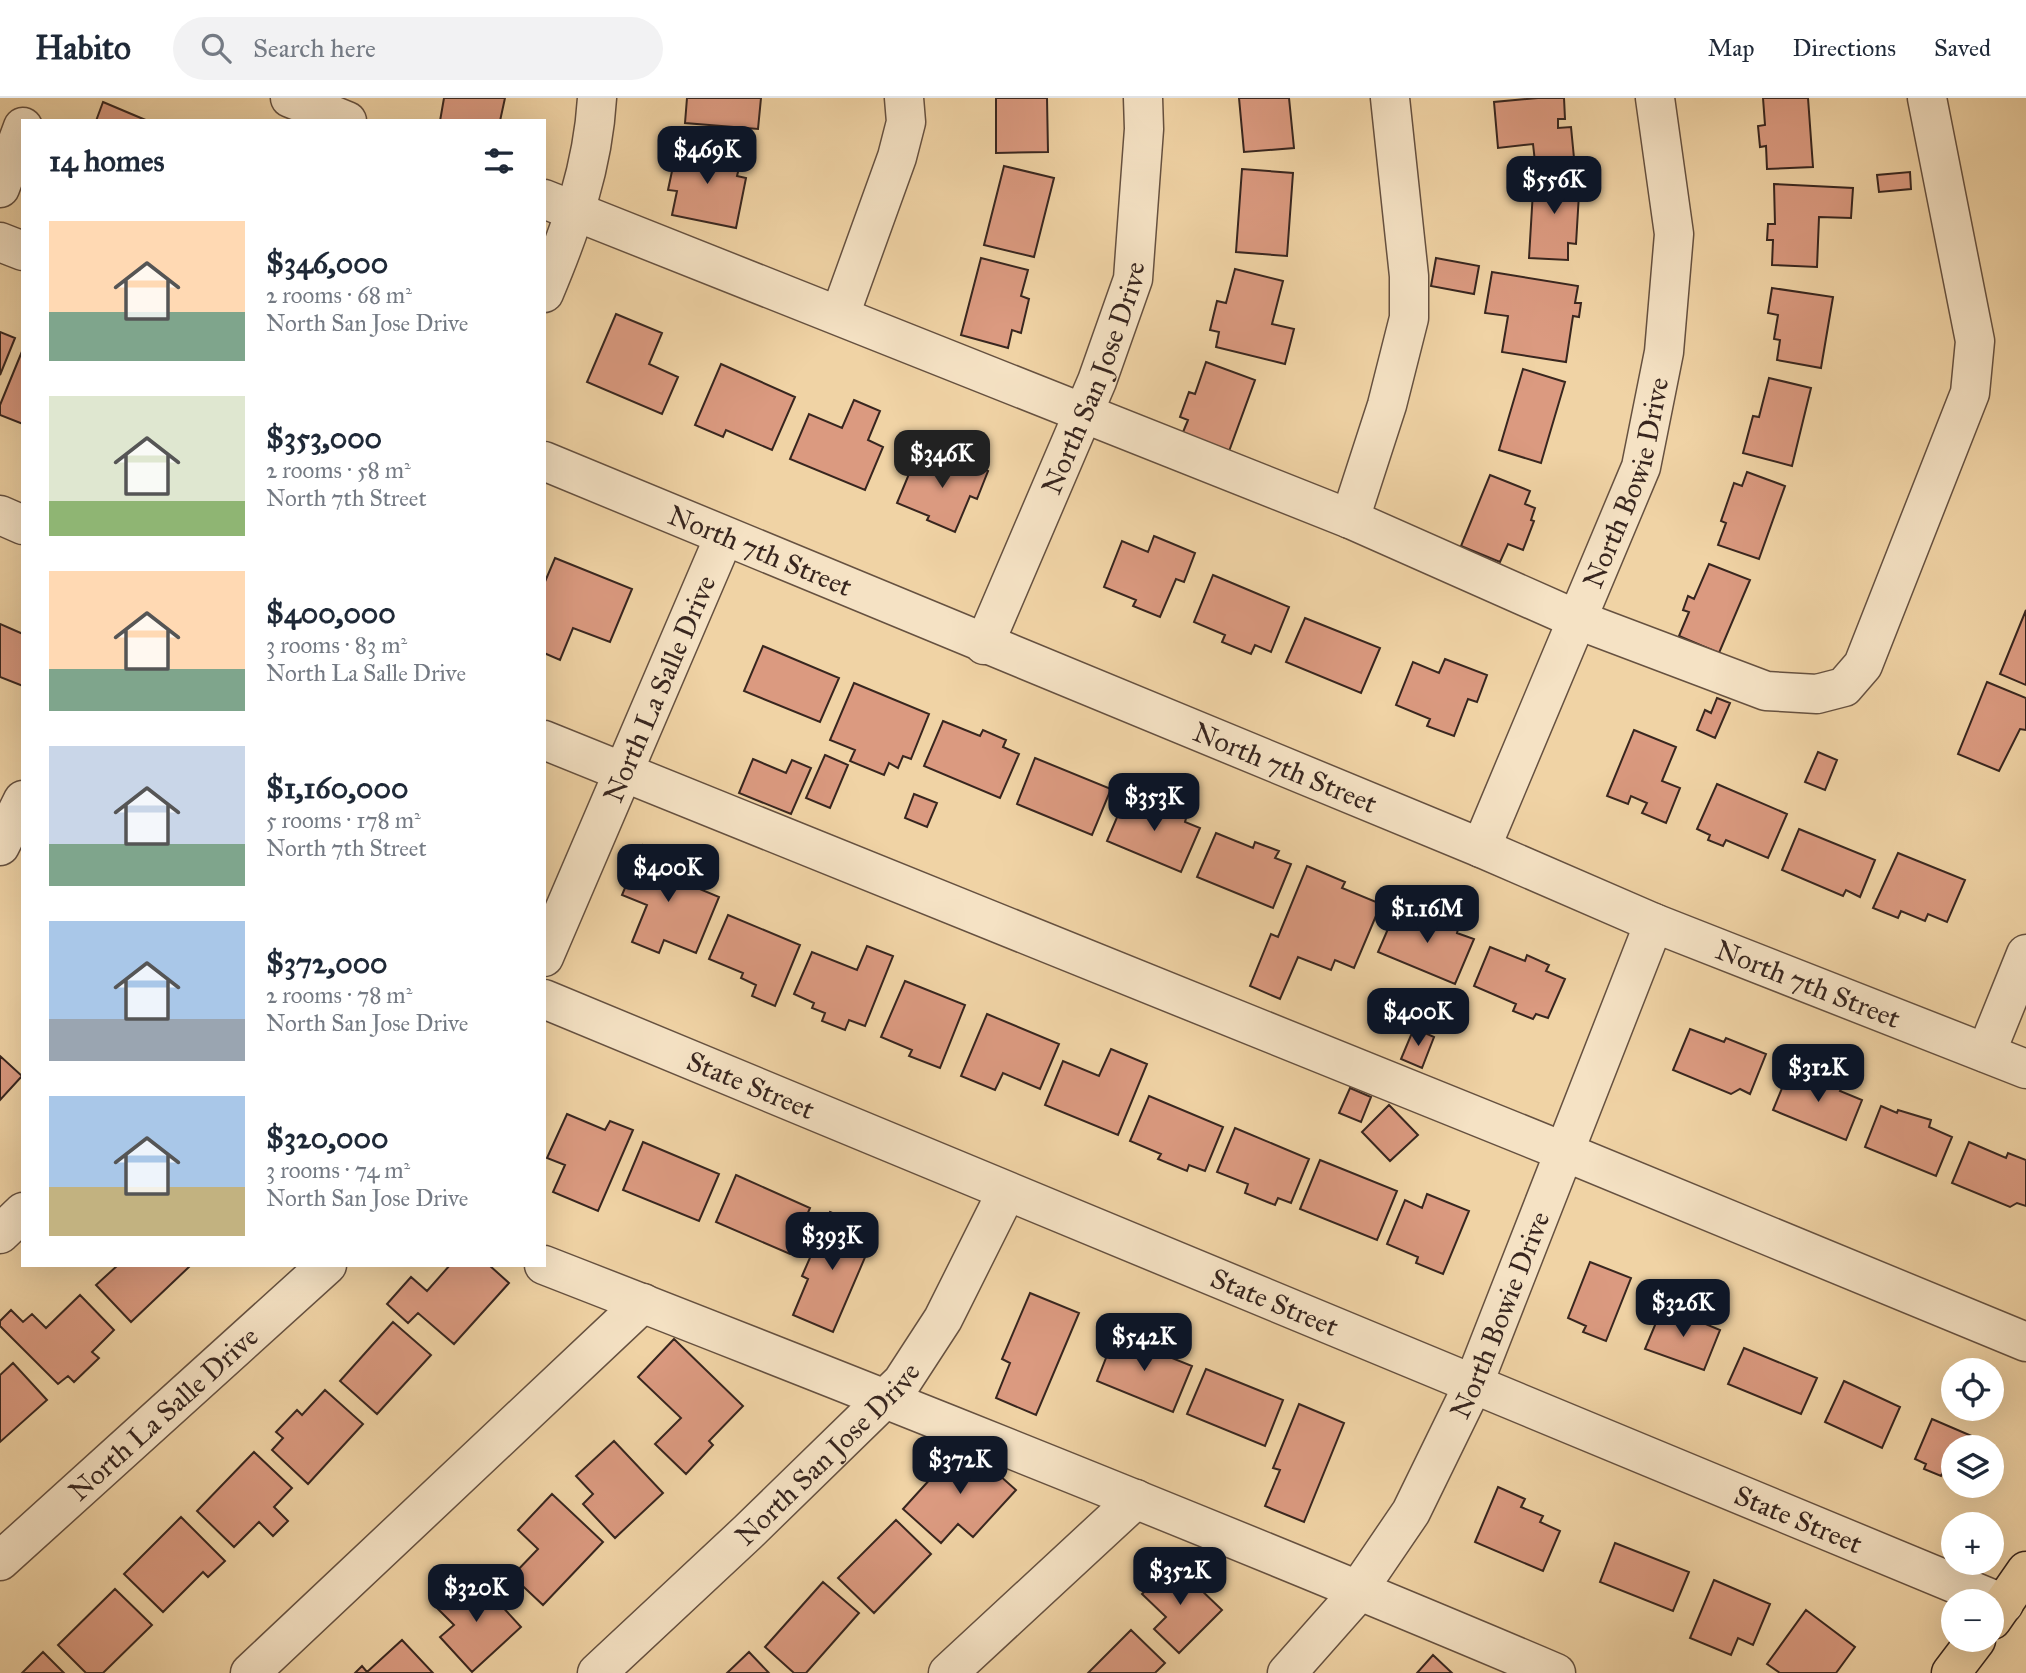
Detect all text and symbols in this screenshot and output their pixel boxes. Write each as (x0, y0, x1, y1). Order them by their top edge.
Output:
search box (173, 17, 663, 80)
text: Habito (35, 28, 131, 68)
icon: search (197, 29, 235, 67)
text: Search here (253, 32, 376, 64)
text: Map (1708, 33, 1755, 63)
text: Directions (1793, 33, 1896, 63)
text: Saved (1934, 33, 1991, 63)
pin: $469K (658, 126, 756, 186)
text: $469K (673, 135, 741, 163)
icon: filters (480, 142, 518, 180)
text: 14 homes (49, 143, 164, 179)
pin: $556K (1505, 156, 1603, 216)
text: $556K (1522, 165, 1586, 193)
text: $346,000 (266, 245, 388, 281)
icon: home (105, 249, 189, 333)
street label: North San Jose Drive (1033, 261, 1152, 499)
text: 2 rooms · 68 m² (266, 281, 412, 309)
text: North San Jose Drive (266, 309, 468, 337)
street label: North Bowie Drive (1575, 374, 1676, 593)
text: $353,000 (266, 420, 382, 456)
icon: home (105, 424, 189, 508)
pin: $346K (893, 430, 991, 490)
text: $346K (910, 439, 974, 467)
text: 2 rooms · 58 m² (266, 456, 411, 484)
text: North 7th Street (266, 484, 427, 512)
street label: North 7th Street (663, 497, 857, 604)
street label: North La Salle Drive (595, 570, 723, 807)
text: $400,000 (266, 595, 396, 631)
icon: home (105, 599, 189, 683)
text: 3 rooms · 83 m² (266, 631, 407, 659)
text: North La Salle Drive (266, 659, 466, 687)
street label: North 7th Street (1188, 714, 1382, 821)
text: $1,160,000 (266, 770, 408, 806)
icon: home (105, 774, 189, 858)
pin: $353K (1105, 774, 1203, 833)
text: $353K (1124, 782, 1184, 810)
text: 5 rooms · 178 m² (266, 806, 421, 834)
text: North 7th Street (266, 834, 427, 862)
pin: $400K (619, 844, 717, 904)
text: $400K (633, 853, 703, 881)
pin: $1.16M (1370, 886, 1484, 945)
text: $1.16M (1391, 894, 1463, 922)
street label: North 7th Street (1711, 932, 1906, 1036)
text: $372,000 (266, 945, 388, 981)
icon: home (105, 949, 189, 1033)
text: 2 rooms · 78 m² (266, 981, 412, 1009)
pin: $400K (1369, 988, 1467, 1048)
text: $400K (1383, 997, 1453, 1025)
text: North San Jose Drive (266, 1009, 468, 1037)
street label: State Street (682, 1043, 820, 1127)
pin: $312K (1769, 1044, 1867, 1104)
text: $312K (1788, 1053, 1848, 1081)
text: $320,000 (266, 1120, 388, 1156)
icon: home (105, 1124, 189, 1208)
text: 3 rooms · 74 m² (266, 1156, 410, 1184)
text: North San Jose Drive (266, 1184, 468, 1212)
street label: North Bowie Drive (1442, 1206, 1557, 1424)
pin: $393K (783, 1212, 881, 1272)
text: $393K (802, 1221, 862, 1249)
street label: State Street (1206, 1260, 1344, 1344)
pin: $326K (1634, 1280, 1732, 1339)
text: $326K (1652, 1288, 1714, 1316)
pin: $542K (1095, 1314, 1193, 1373)
street label: North La Salle Drive (61, 1319, 265, 1508)
text: $542K (1112, 1322, 1176, 1350)
street label: North San Jose Drive (727, 1356, 927, 1553)
map controls (1941, 1358, 2004, 1652)
button: locate (1941, 1358, 2004, 1421)
button: layers (1941, 1435, 2004, 1498)
pin: $372K (911, 1436, 1009, 1496)
text: $372K (929, 1445, 991, 1473)
street label: State Street (1729, 1477, 1868, 1561)
button: + (1941, 1512, 2004, 1575)
pin: $352K (1131, 1548, 1229, 1607)
text: $352K (1149, 1556, 1211, 1584)
pin: $320K (427, 1564, 525, 1624)
text: $320K (444, 1573, 508, 1601)
button: − (1941, 1589, 2004, 1652)

